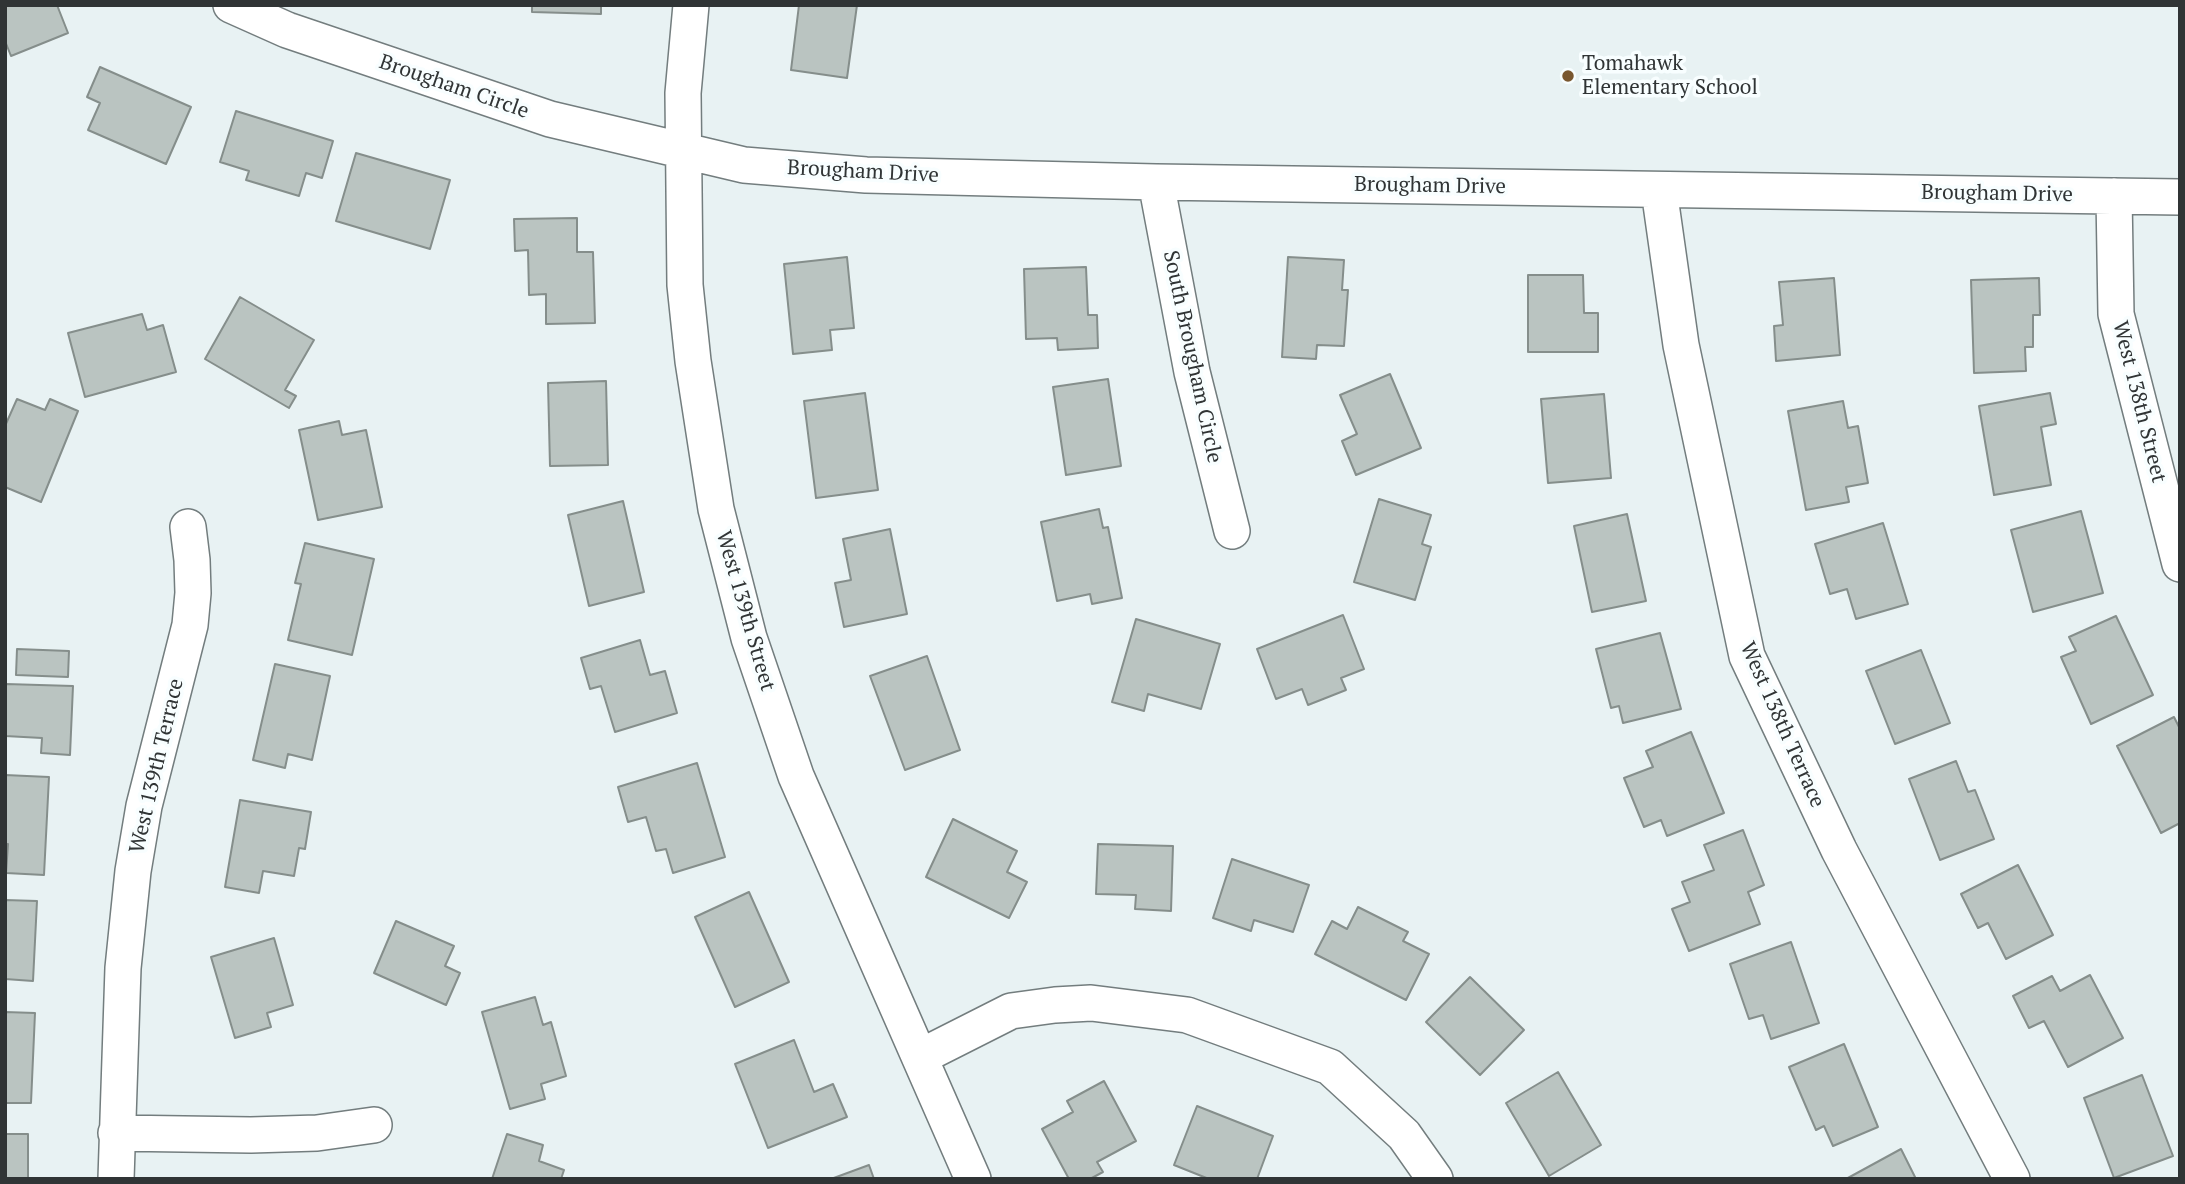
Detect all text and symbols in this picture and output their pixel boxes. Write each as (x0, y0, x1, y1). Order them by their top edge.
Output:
street label: Brougham Circle (376, 50, 532, 124)
place label: Tomahawk Elementary School (1582, 51, 1758, 101)
marker: Tomahawk Elementary School (1560, 68, 1576, 84)
street label: Brougham Drive (786, 155, 940, 189)
street label: Brougham Drive (1354, 172, 1506, 200)
street label: Brougham Drive (1921, 180, 2073, 208)
street label: South Brougham Circle (1157, 248, 1227, 466)
street label: West 138th Street (2107, 319, 2171, 485)
street label: West 139th Street (710, 528, 780, 694)
street label: West 138th Terrace (1734, 638, 1830, 812)
street label: West 139th Terrace (125, 676, 189, 856)

